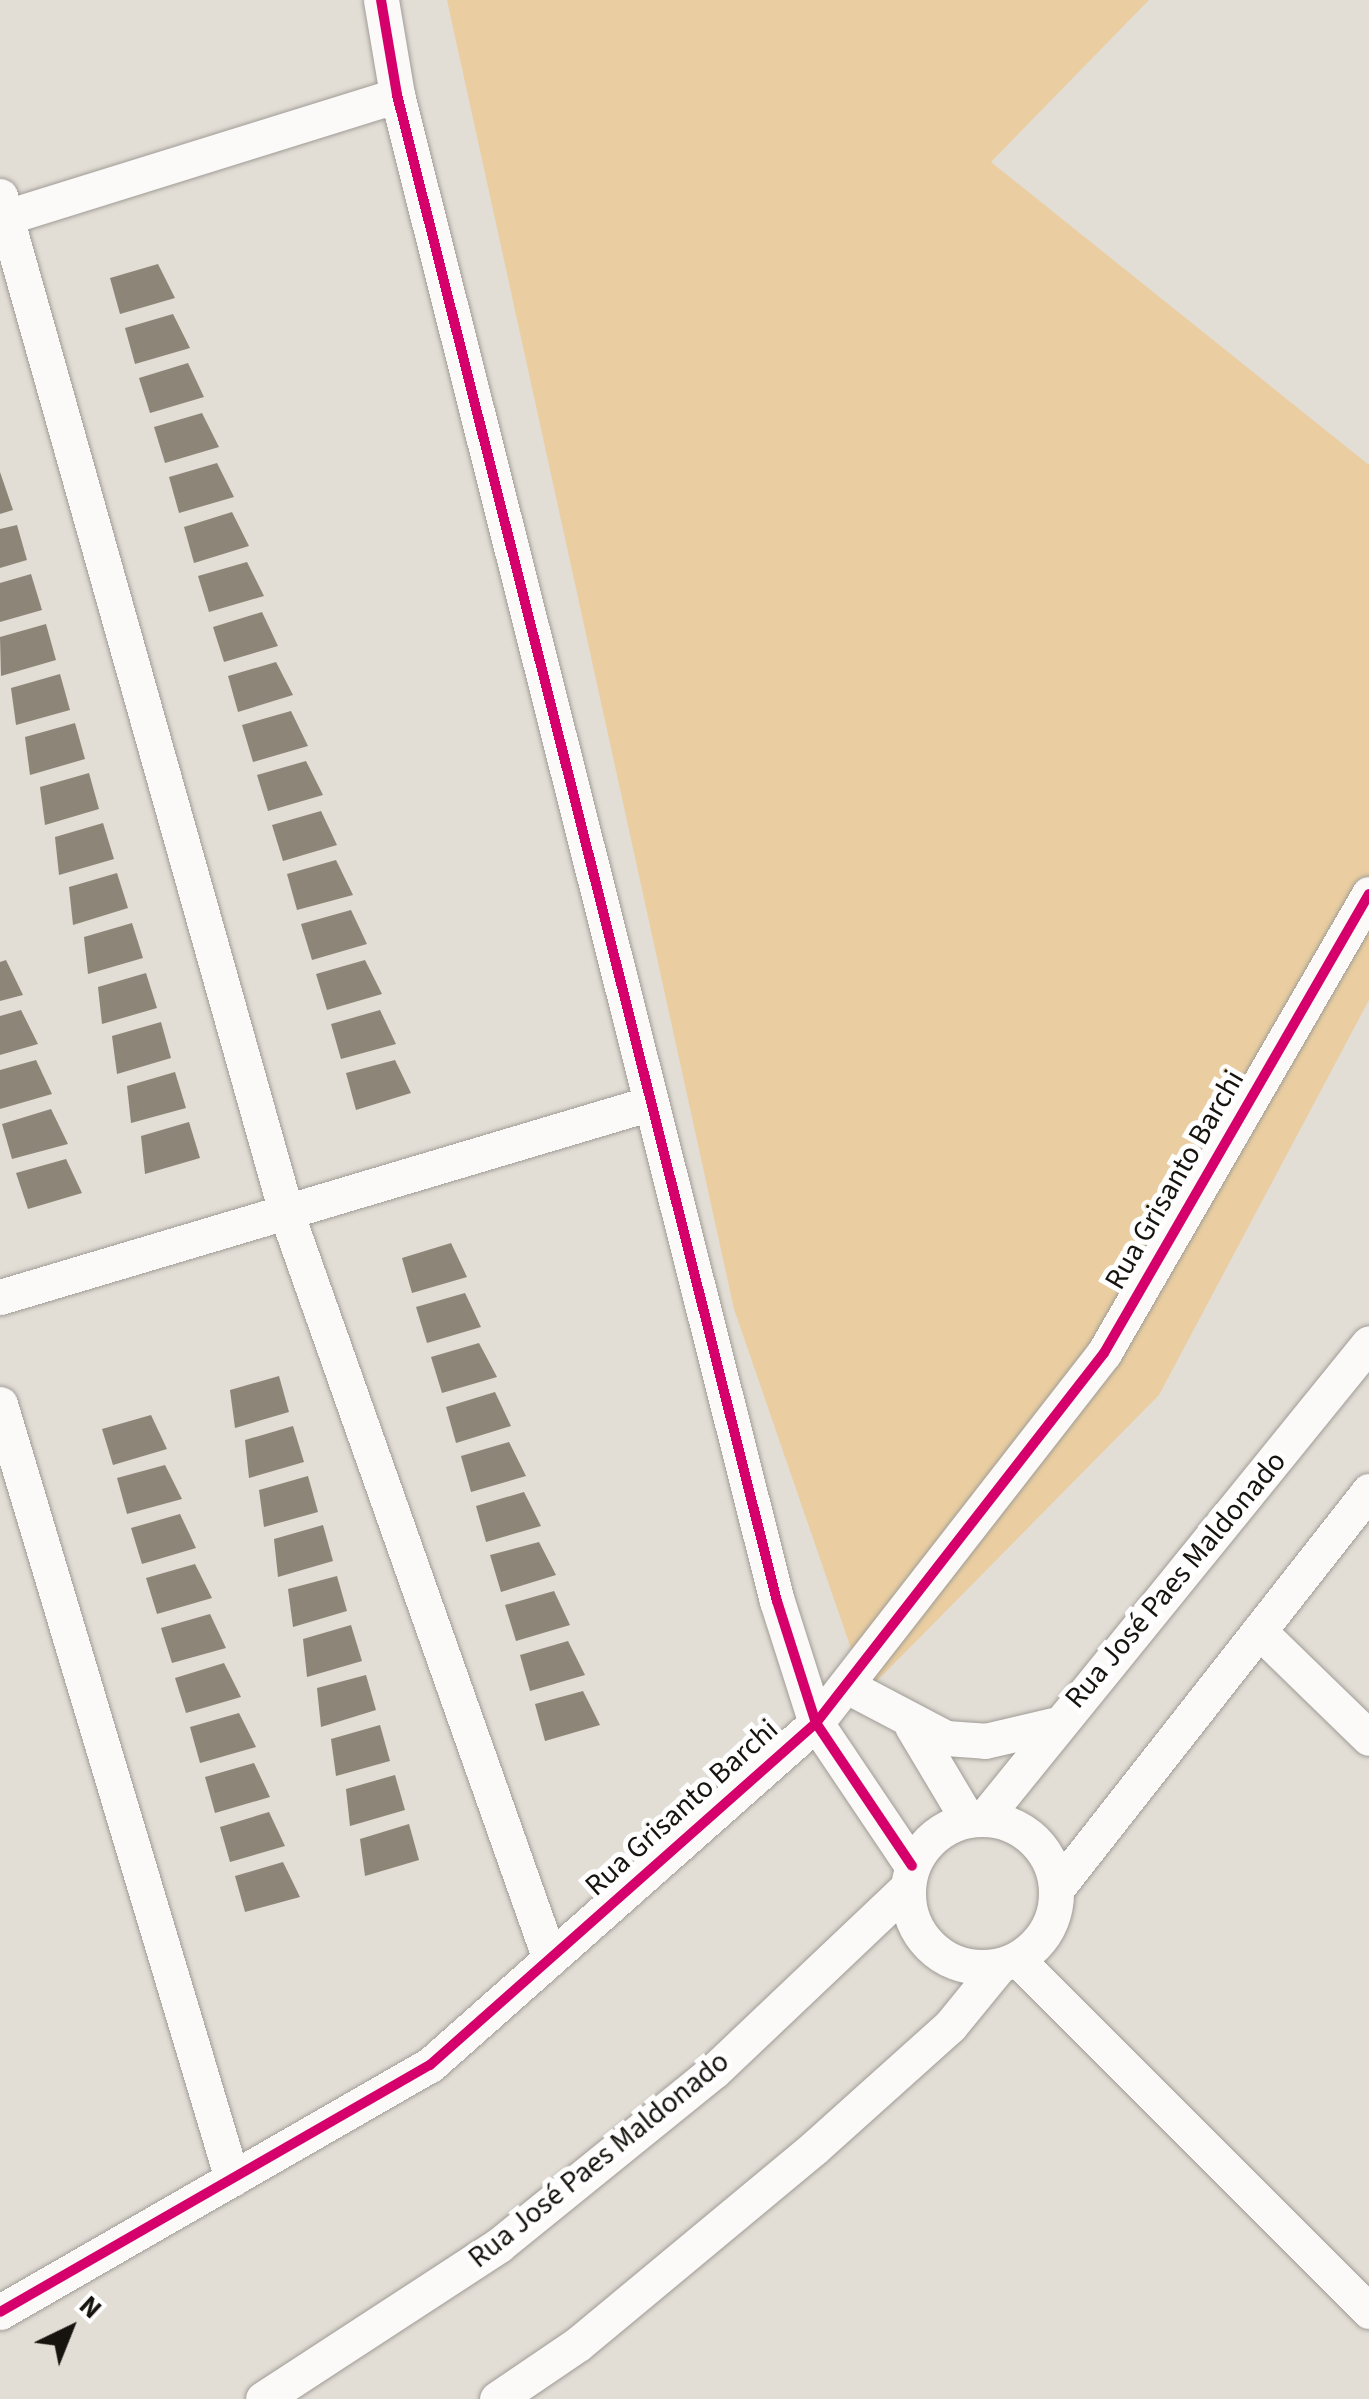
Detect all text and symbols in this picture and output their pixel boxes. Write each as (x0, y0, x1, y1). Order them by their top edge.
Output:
street label: Rua Grisanto Barchi (1098, 1064, 1252, 1296)
street label: Rua José Paes Maldonado (1058, 1444, 1294, 1716)
street label: Rua Grisanto Barchi (578, 1712, 786, 1904)
street label: Rua José Paes Maldonado (461, 2044, 737, 2276)
north arrow (20, 2279, 120, 2379)
text: N (70, 2286, 111, 2328)

